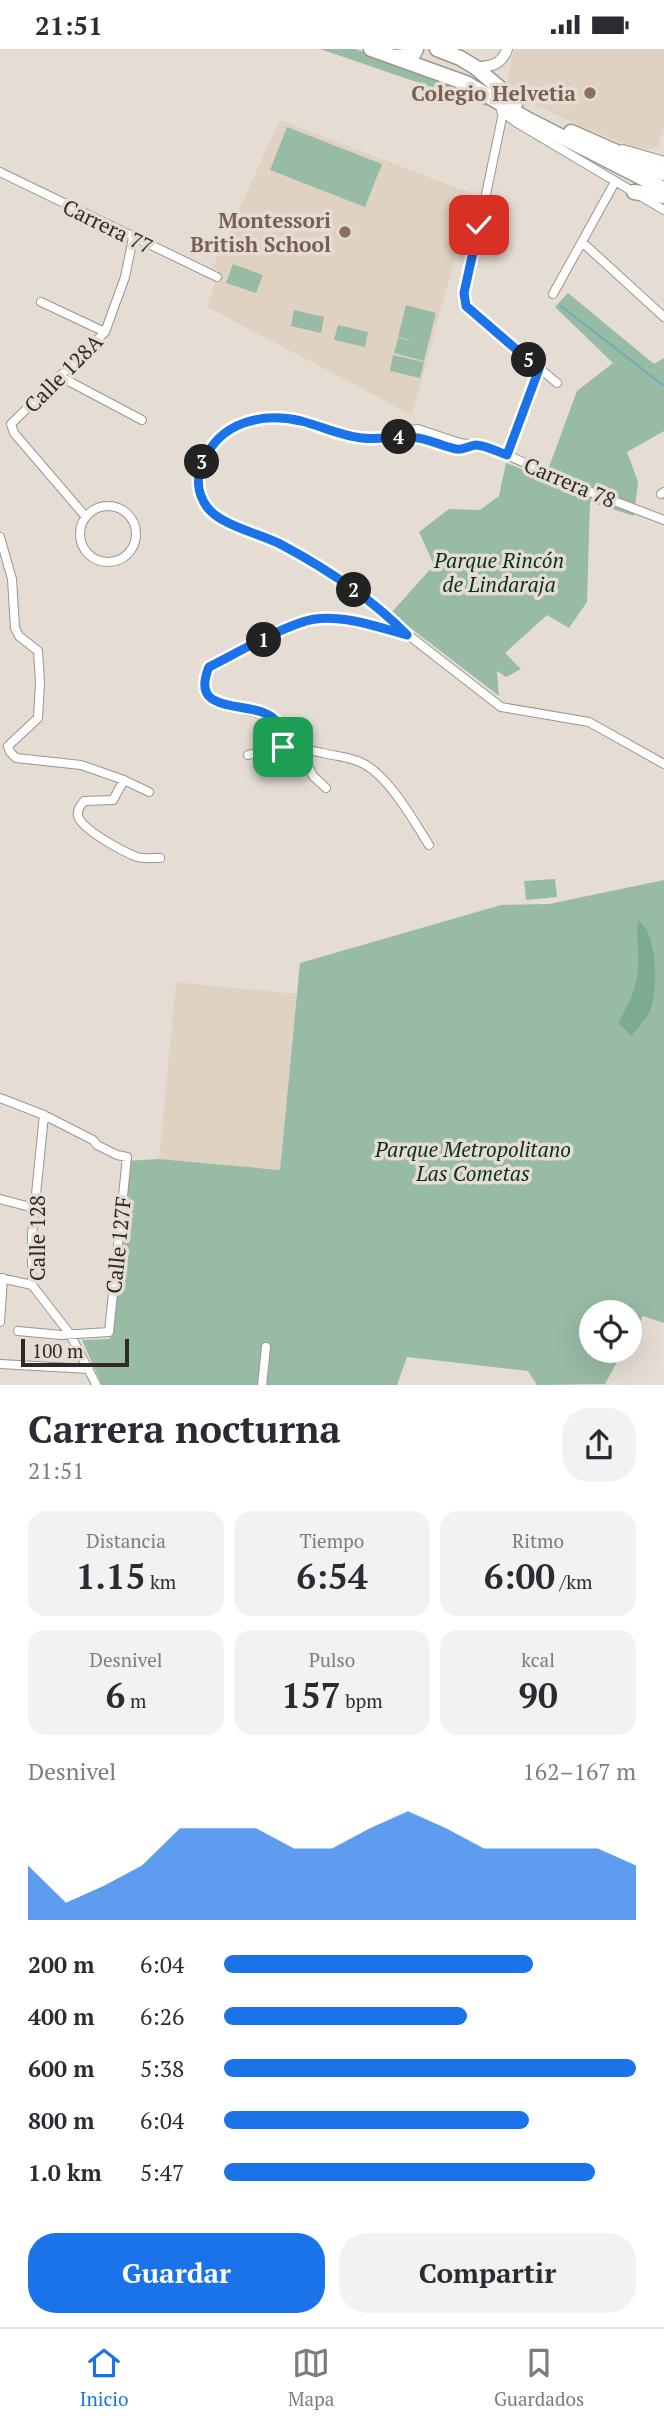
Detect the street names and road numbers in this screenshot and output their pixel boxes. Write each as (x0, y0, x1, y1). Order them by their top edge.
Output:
street label: Carrera 77 (58, 192, 158, 260)
street label: Calle 128A (18, 327, 109, 418)
street label: Carrera 78 (520, 450, 620, 514)
street label: Calle 128 (23, 1195, 51, 1281)
street label: Calle 127F (99, 1195, 137, 1295)

